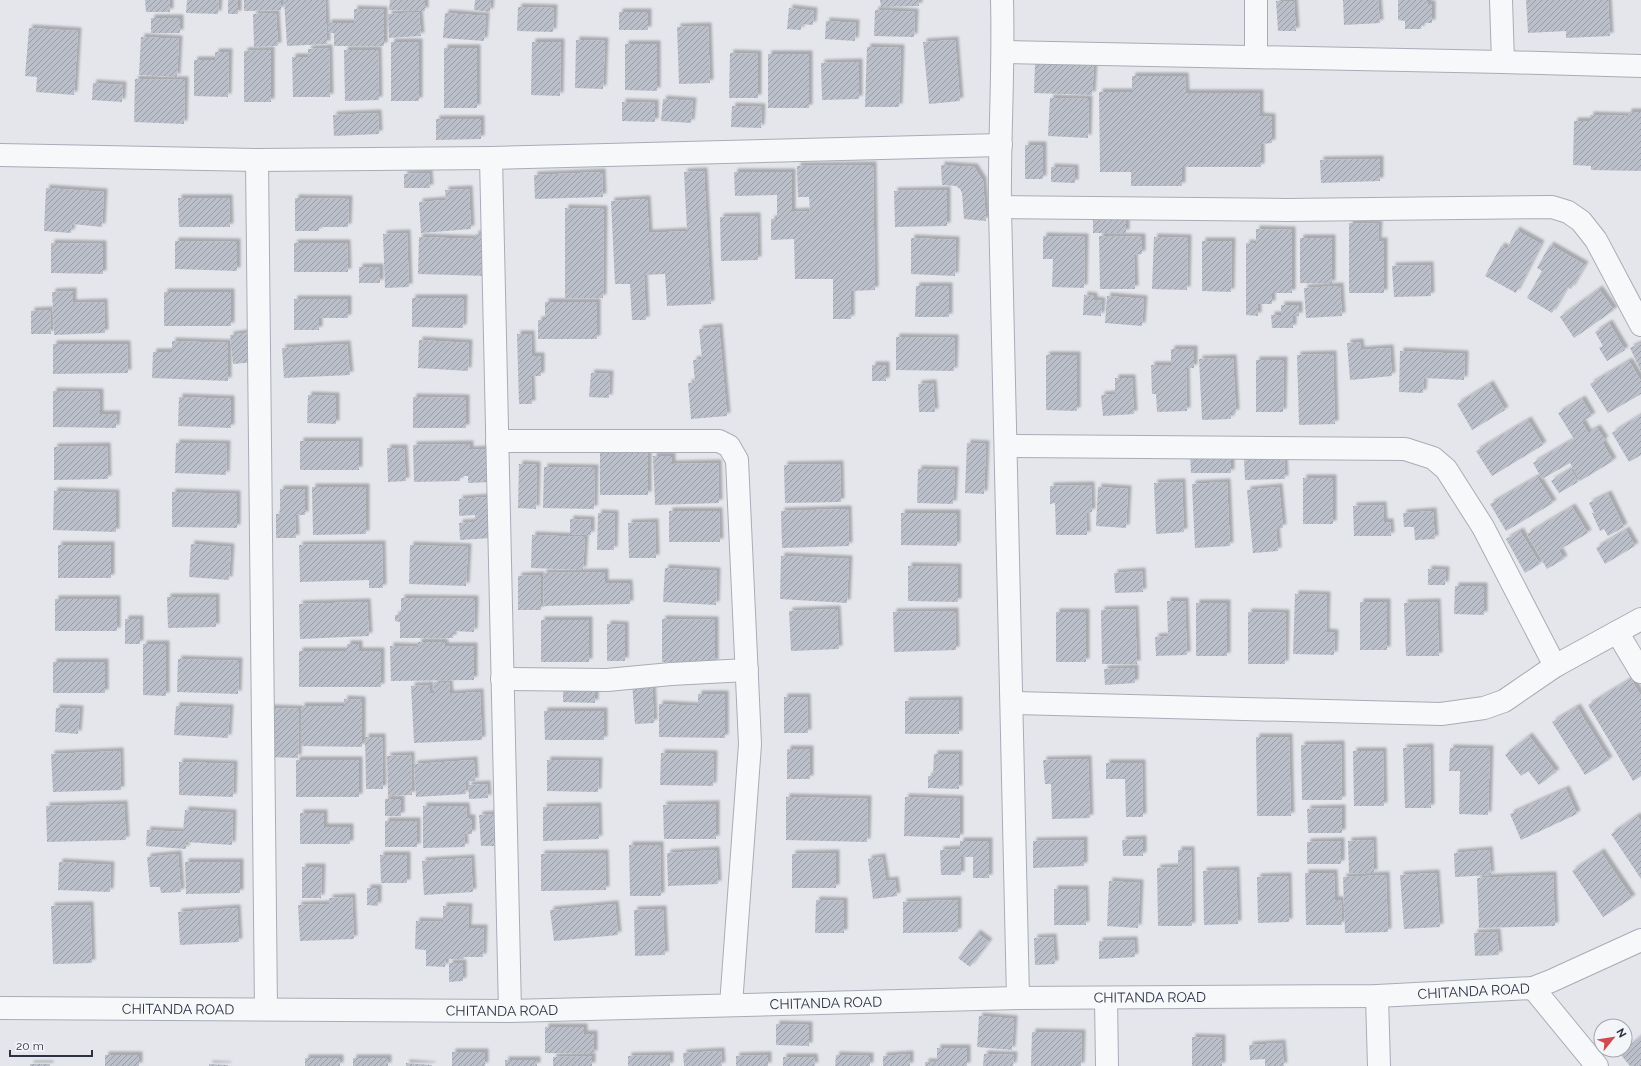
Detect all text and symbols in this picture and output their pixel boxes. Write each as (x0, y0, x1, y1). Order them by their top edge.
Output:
street label: CHITANDA ROAD (1417, 980, 1530, 1002)
street label: CHITANDA ROAD (1094, 989, 1206, 1006)
street label: CHITANDA ROAD (770, 993, 882, 1012)
street label: CHITANDA ROAD (122, 1001, 234, 1017)
street label: CHITANDA ROAD (446, 1002, 558, 1019)
north arrow (1593, 1018, 1633, 1058)
text: N (1613, 1026, 1629, 1040)
scale bar (10, 1032, 92, 1058)
text: 20 m (16, 1039, 44, 1053)

